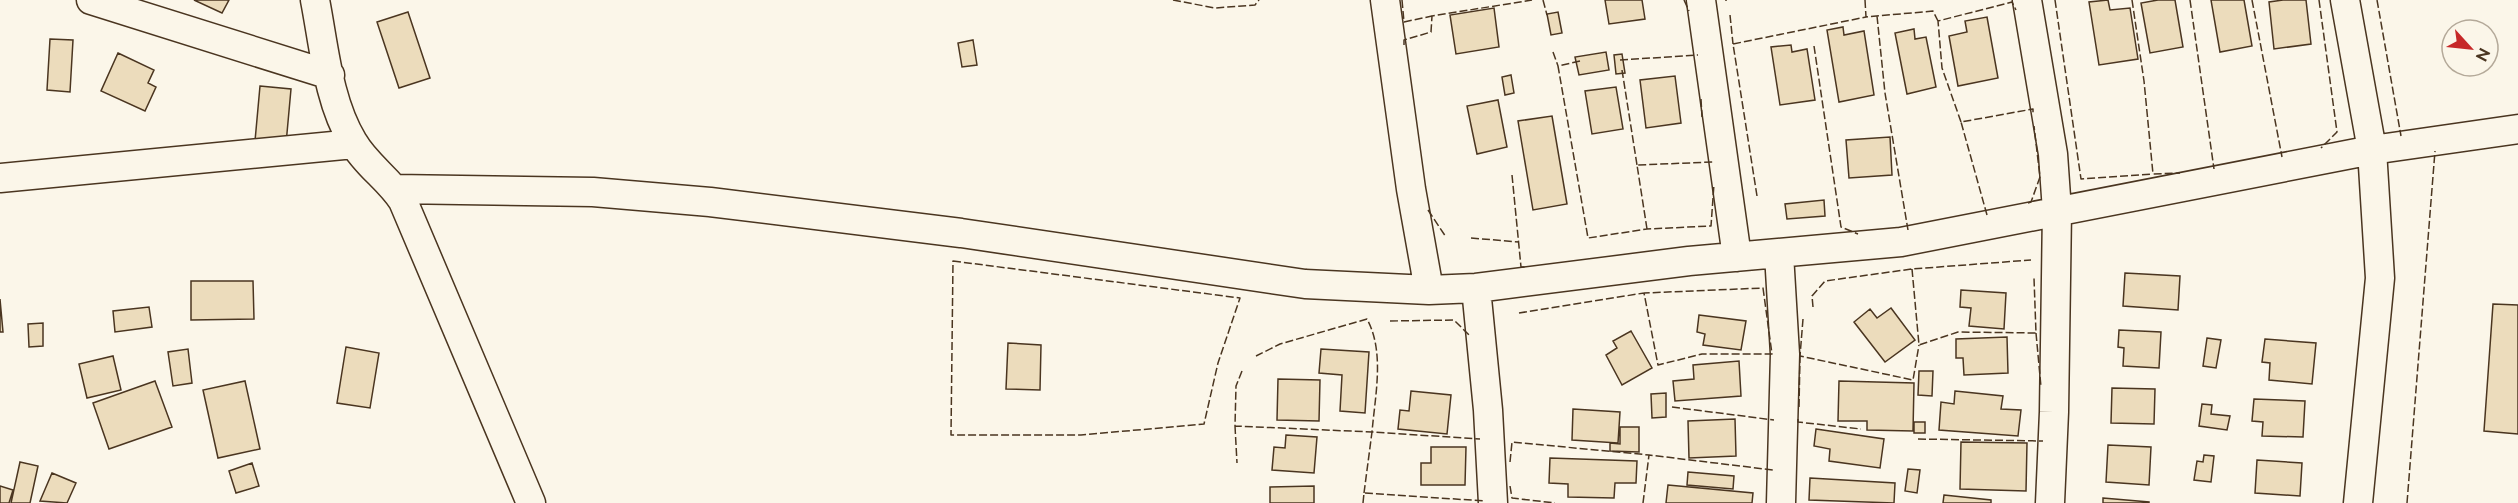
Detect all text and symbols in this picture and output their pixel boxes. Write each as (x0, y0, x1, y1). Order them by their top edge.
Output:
north arrow (2440, 18, 2500, 78)
text: N (2472, 45, 2494, 64)

